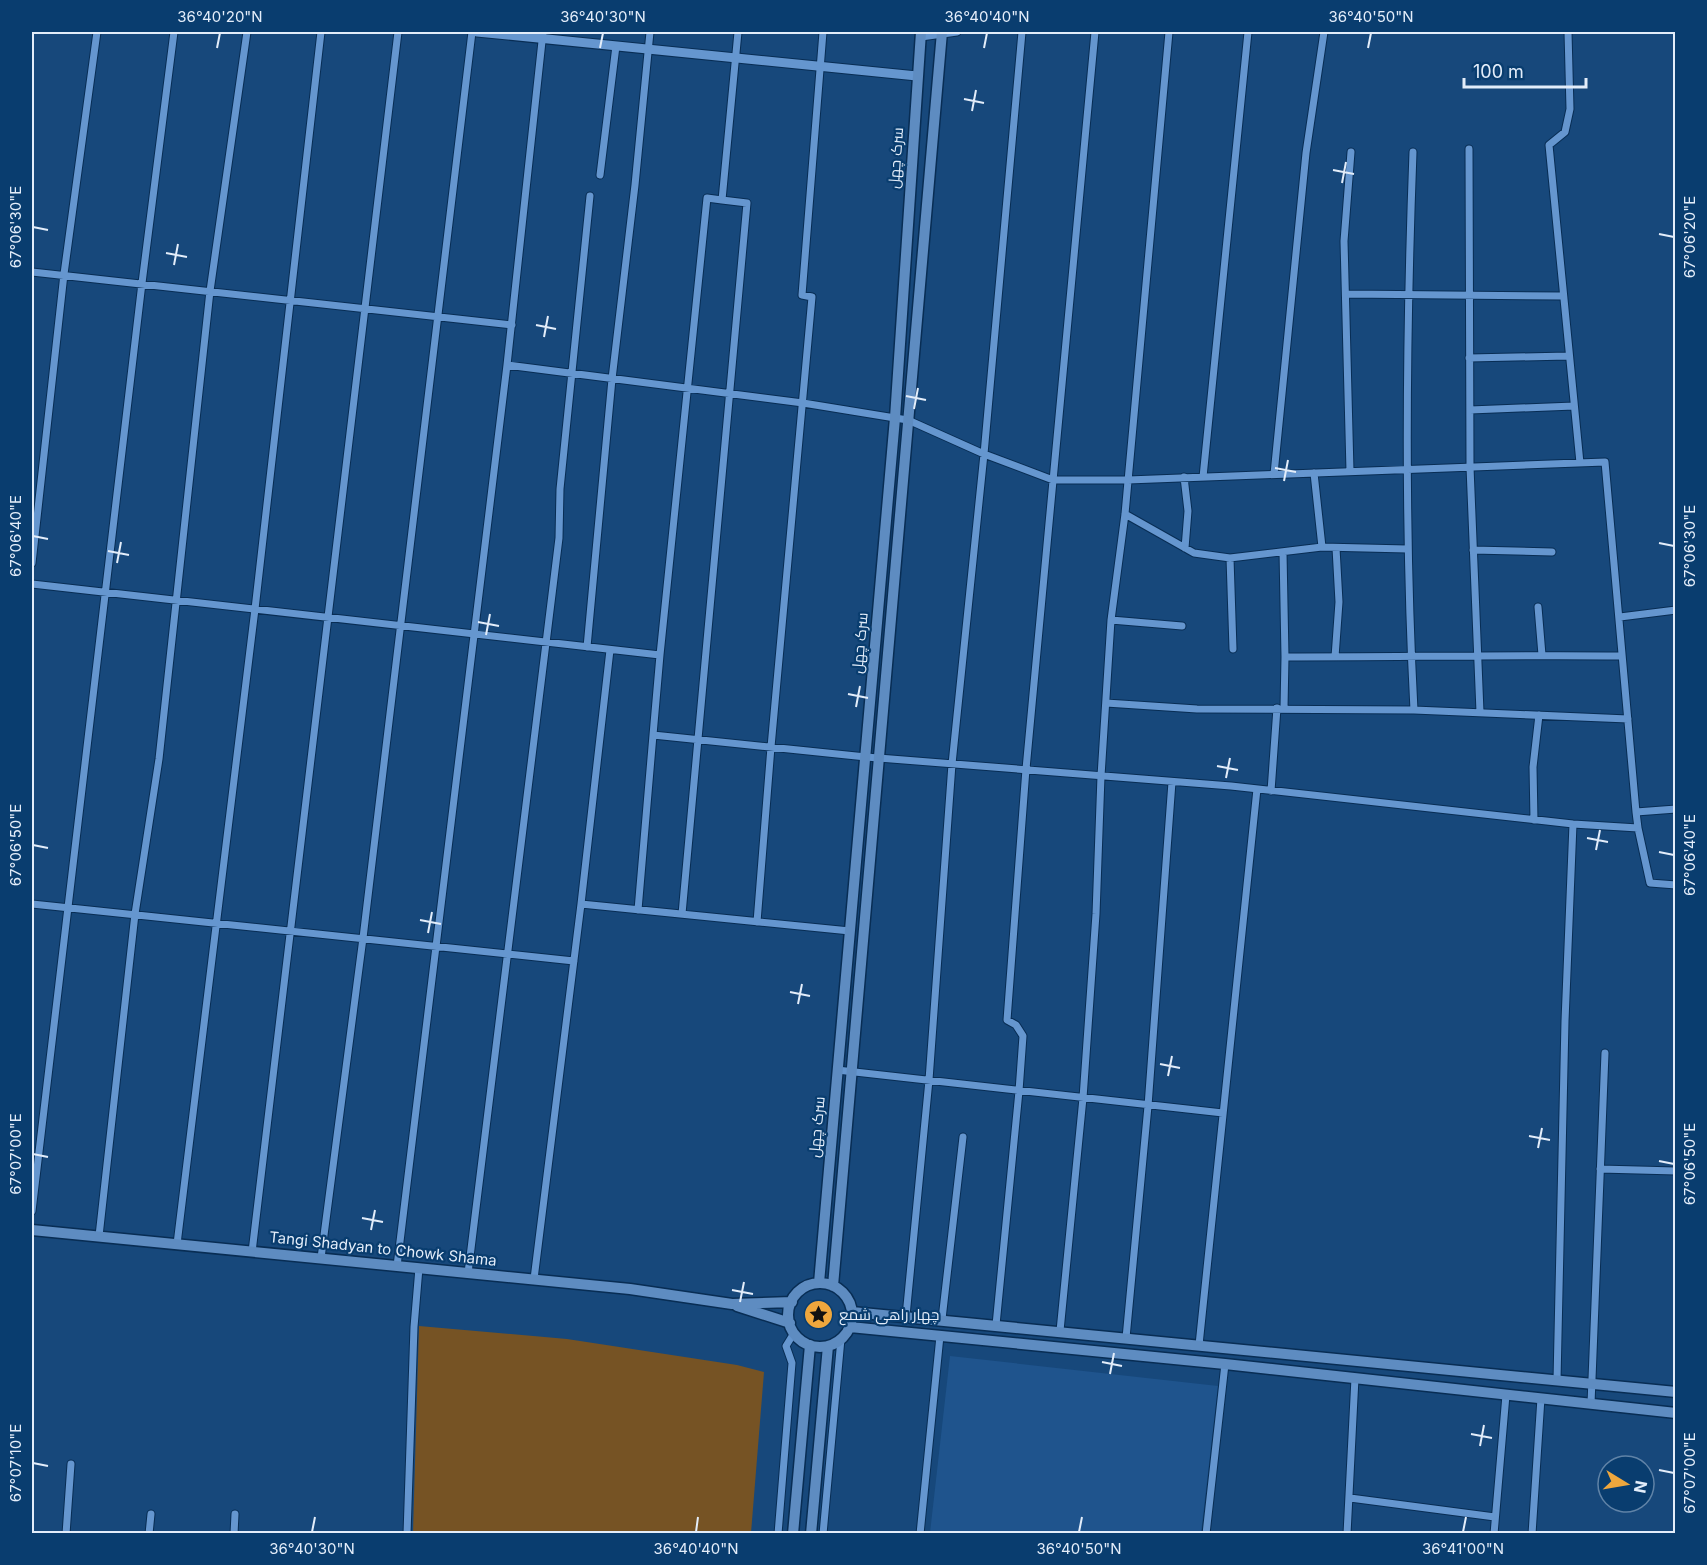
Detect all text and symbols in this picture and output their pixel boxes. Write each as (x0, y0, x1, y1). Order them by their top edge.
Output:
text: 36°40'20"N (177, 7, 263, 26)
text: 36°40'30"N (560, 7, 646, 26)
text: 36°40'40"N (945, 7, 1029, 26)
text: 36°40'50"N (1328, 7, 1414, 26)
scale bar (1464, 51, 1586, 89)
text: 100 m (1473, 61, 1524, 82)
street label: سرک چهل (884, 127, 908, 189)
text: 67°06'30"E (6, 186, 25, 268)
text: 67°06'20"E (1680, 196, 1699, 278)
text: 67°06'40"E (6, 495, 25, 577)
text: 67°06'30"E (1680, 505, 1699, 587)
street label: سرک چهل (847, 612, 873, 674)
text: 67°06'50"E (6, 804, 25, 886)
text: 67°06'40"E (1680, 814, 1699, 896)
street label: سرک چهل (804, 1096, 830, 1158)
text: 67°07'00"E (6, 1113, 25, 1195)
text: 67°06'50"E (1680, 1123, 1699, 1205)
street label: Tangi Shadyan to Chowk Shama (268, 1227, 498, 1270)
place icon: چهار راهی شمع (802, 1299, 834, 1331)
place label: چهار راهی شمع (839, 1305, 939, 1326)
text: 67°07'10"E (6, 1424, 25, 1502)
text: 67°07'00"E (1680, 1432, 1699, 1514)
north arrow (1596, 1454, 1656, 1514)
text: N (1630, 1479, 1652, 1495)
text: 36°40'30"N (269, 1539, 355, 1558)
text: 36°40'40"N (654, 1539, 738, 1558)
text: 36°40'50"N (1036, 1539, 1122, 1558)
text: 36°41'00"N (1422, 1539, 1504, 1558)

